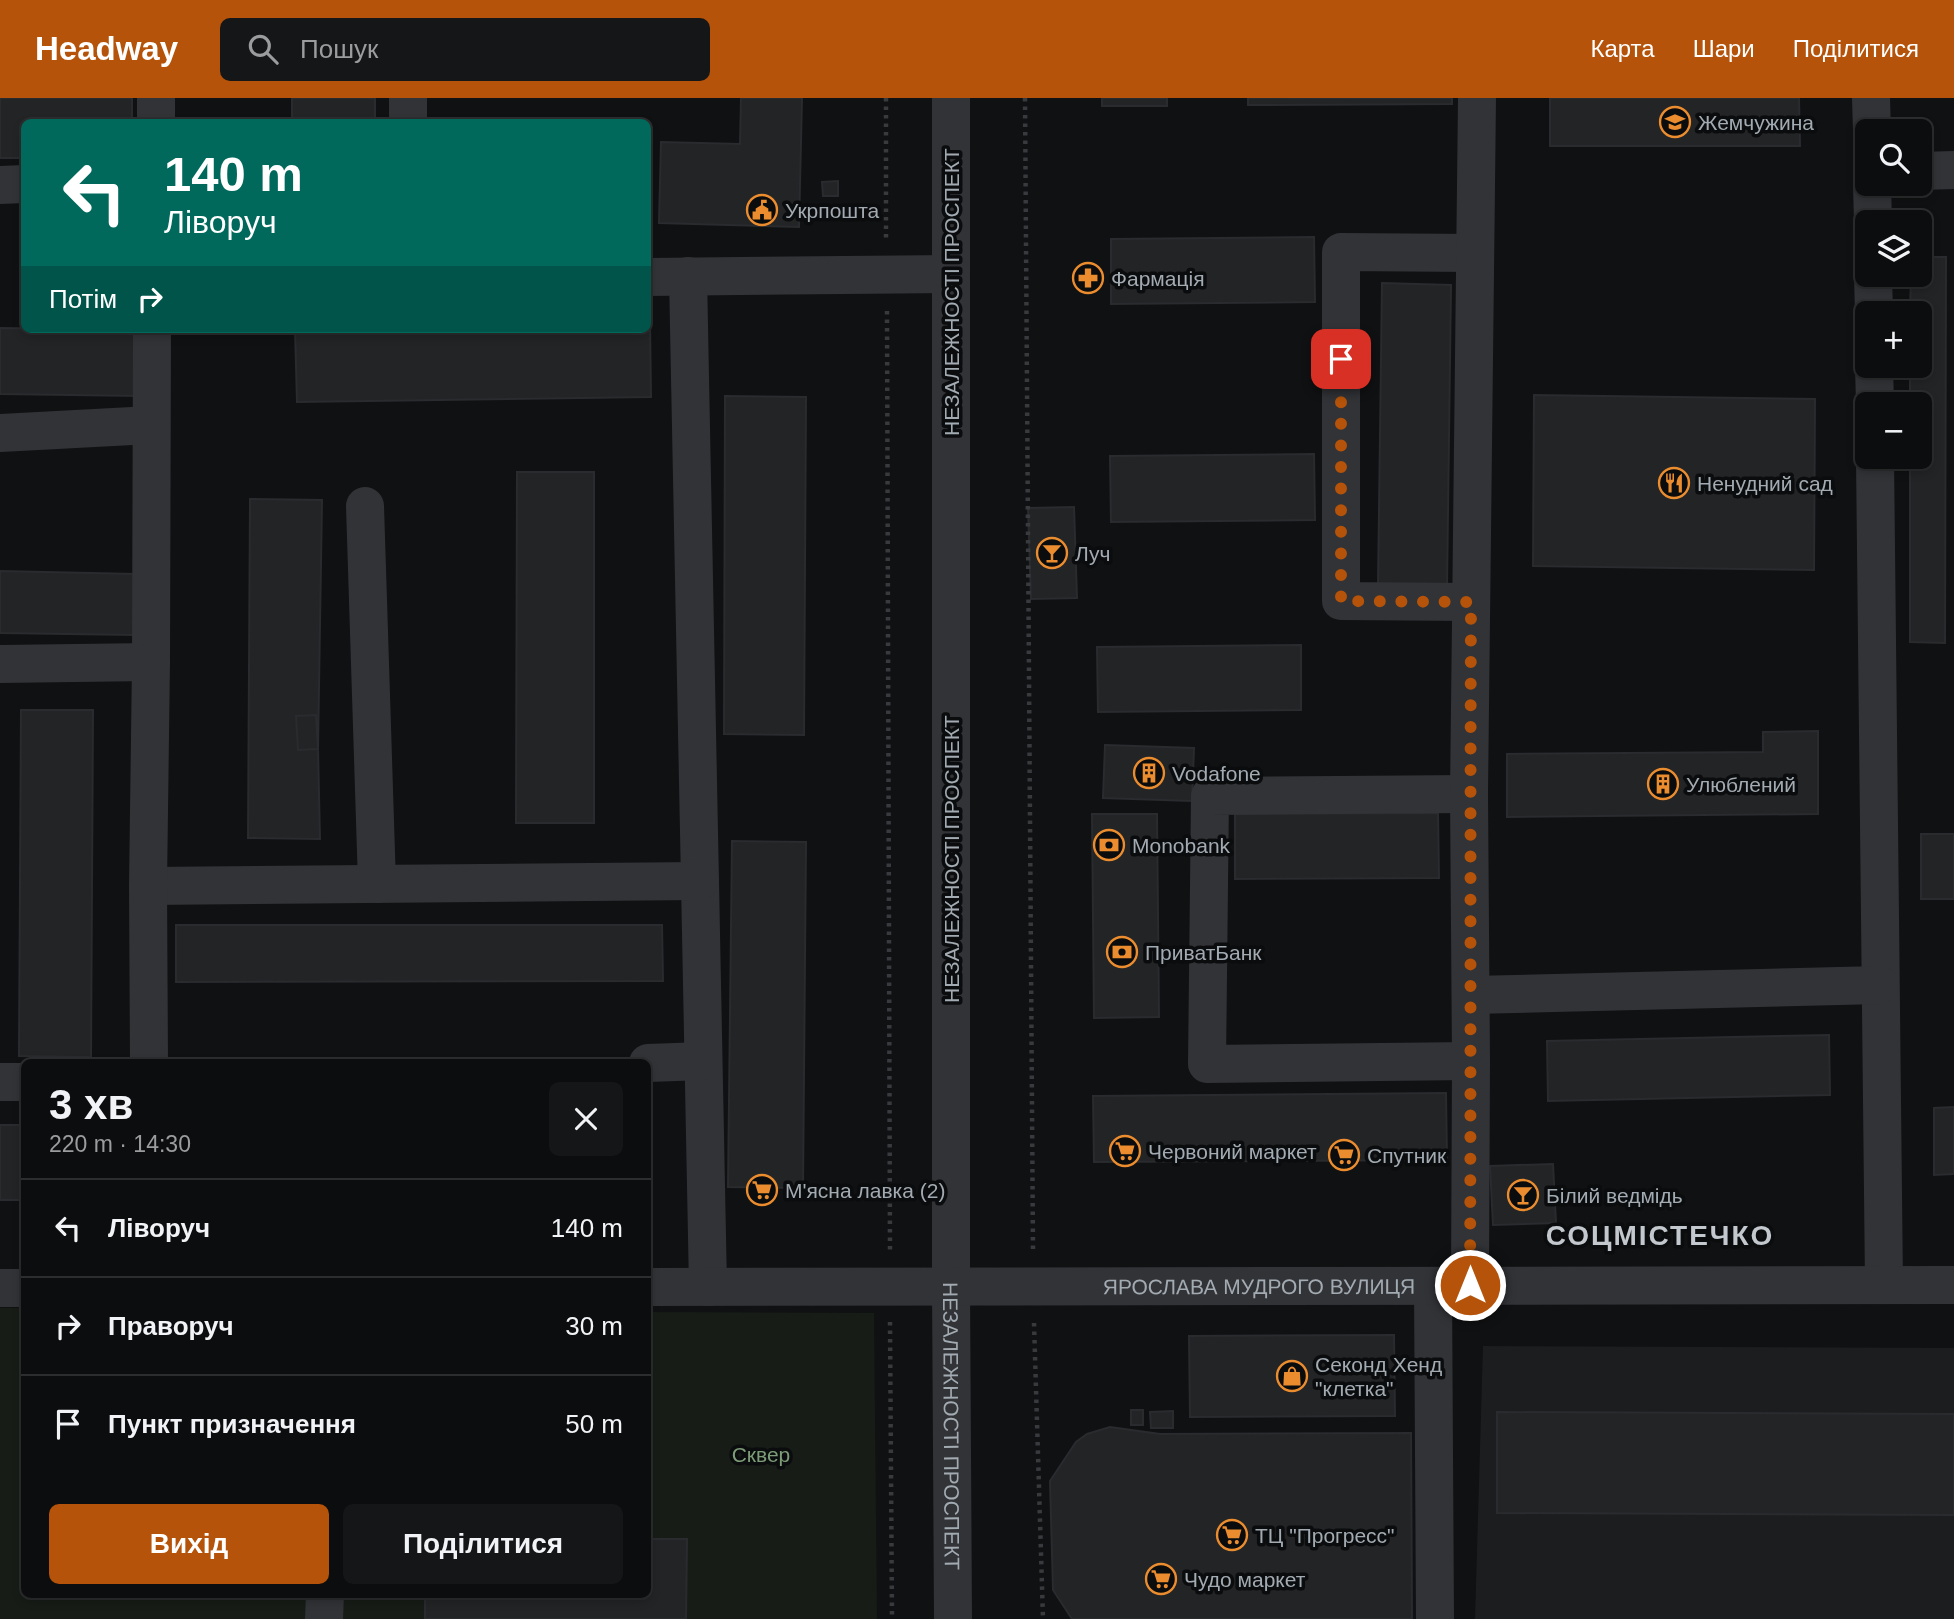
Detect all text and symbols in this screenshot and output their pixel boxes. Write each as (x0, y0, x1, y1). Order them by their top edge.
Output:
search box (220, 18, 710, 81)
text: Headway (35, 30, 178, 67)
icon: search (244, 30, 282, 68)
text: Пошук (300, 34, 378, 64)
text: Карта (1590, 35, 1655, 62)
text: Шари (1693, 35, 1755, 62)
text: Поділитися (1793, 35, 1919, 62)
school or university icon: Жемчужина (1658, 105, 1692, 139)
place label: Жемчужина (1698, 111, 1814, 134)
map controls (1855, 119, 1932, 469)
button: search (1855, 119, 1932, 196)
icon: left (49, 147, 140, 238)
text: 140 m (164, 147, 303, 201)
street label: НЕЗАЛЕЖНОСТІ ПРОСПЕКТ (940, 148, 963, 436)
public building icon: Укрпошта (745, 193, 779, 227)
place label: Укрпошта (785, 199, 880, 222)
text: Ліворуч (164, 204, 277, 240)
button: layers (1855, 210, 1932, 287)
pharmacy icon: Фармація (1071, 261, 1105, 295)
place label: Фармація (1111, 267, 1205, 290)
icon: right (131, 280, 169, 318)
text: Потім (49, 284, 117, 314)
button: + (1855, 301, 1932, 378)
pin (1311, 329, 1371, 389)
icon: arrive (1322, 340, 1360, 378)
button: − (1855, 392, 1932, 469)
restaurant icon: Ненудний сад (1657, 466, 1691, 500)
place label: Ненудний сад (1697, 472, 1833, 495)
bar icon: Луч (1035, 536, 1069, 570)
place label: Луч (1075, 542, 1110, 565)
street label: НЕЗАЛЕЖНОСТІ ПРОСПЕКТ (940, 715, 963, 1003)
building icon: Vodafone (1132, 756, 1166, 790)
place label: Vodafone (1172, 762, 1261, 785)
building icon: Улюблений (1646, 767, 1680, 801)
place label: Улюблений (1686, 773, 1796, 796)
bank icon: Monobank (1092, 828, 1126, 862)
place label: Monobank (1132, 834, 1231, 857)
bank icon: ПриватБанк (1105, 935, 1139, 969)
place label: ПриватБанк (1145, 941, 1262, 964)
text: 3 хв (49, 1081, 133, 1128)
button: close (549, 1082, 623, 1156)
text: 220 m · 14:30 (49, 1131, 191, 1157)
supermarket icon: Червоний маркет (1108, 1134, 1142, 1168)
supermarket icon: Спутник (1327, 1138, 1361, 1172)
place label: Червоний маркет (1148, 1140, 1317, 1163)
place label: Спутник (1367, 1144, 1447, 1167)
supermarket icon: М'ясна лавка (2) (745, 1173, 779, 1207)
bar icon: Білий ведмідь (1506, 1178, 1540, 1212)
place label: М'ясна лавка (2) (785, 1179, 945, 1202)
place label: Білий ведмідь (1546, 1184, 1683, 1207)
icon: left (49, 1209, 87, 1247)
text: Ліворуч (108, 1213, 210, 1243)
text: 140 m (551, 1213, 623, 1243)
district label: СОЦМІСТЕЧКО (1546, 1220, 1774, 1251)
position arrow (1433, 1248, 1507, 1322)
street label: ЯРОСЛАВА МУДРОГО ВУЛИЦЯ (1103, 1274, 1415, 1298)
street label: НЕЗАЛЕЖНОСТІ ПРОСПЕКТ (939, 1282, 964, 1570)
icon: right (49, 1307, 87, 1345)
text: Праворуч (108, 1311, 234, 1341)
text: 30 m (565, 1311, 623, 1341)
place label: Секонд Хенд "клетка" (1315, 1353, 1442, 1400)
shop icon: Секонд Хенд "клетка" (1275, 1359, 1309, 1393)
icon: arrive (49, 1405, 87, 1443)
text: Пункт призначення (108, 1409, 356, 1439)
text: 50 m (565, 1409, 623, 1439)
park label: Сквер (732, 1443, 790, 1466)
button: Вихід (49, 1504, 329, 1584)
button: Поділитися (343, 1504, 623, 1584)
supermarket icon: ТЦ "Прогресс" (1215, 1518, 1249, 1552)
place label: ТЦ "Прогресс" (1255, 1524, 1395, 1547)
supermarket icon: Чудо маркет (1144, 1562, 1178, 1596)
place label: Чудо маркет (1184, 1568, 1306, 1591)

